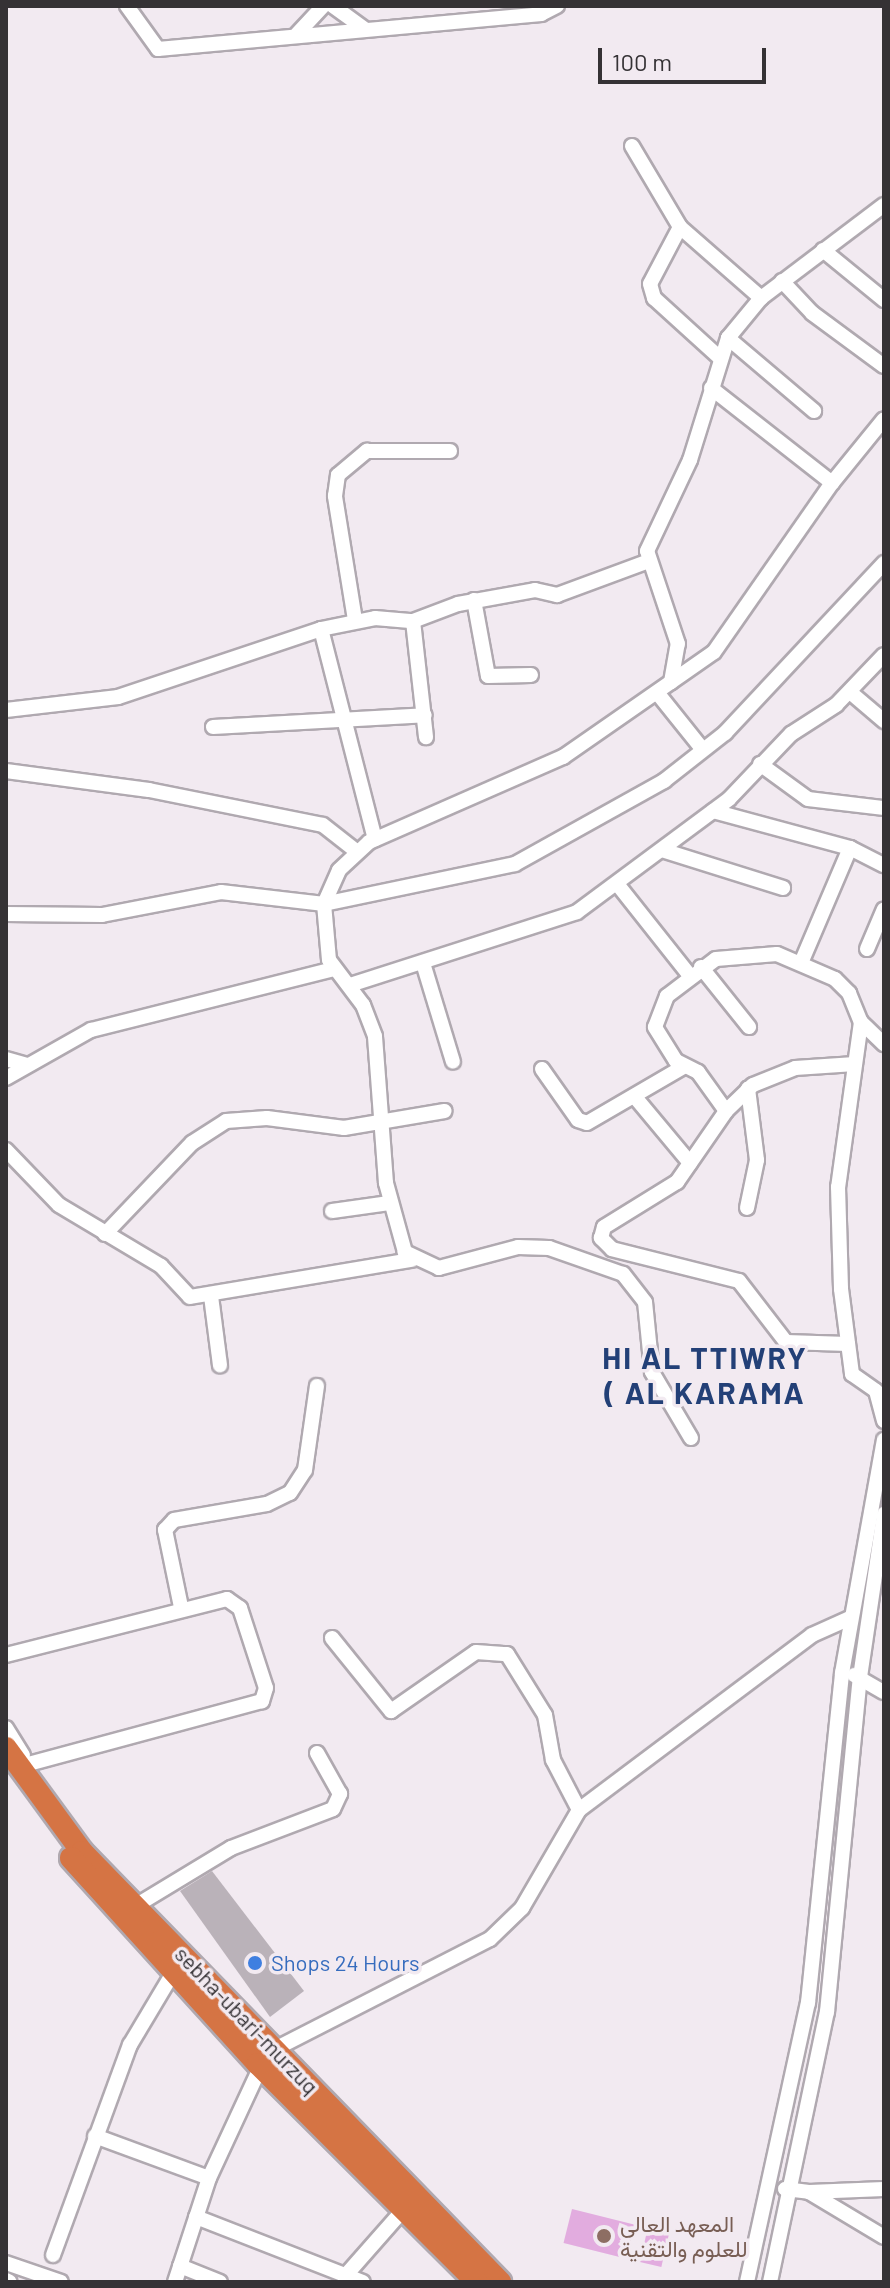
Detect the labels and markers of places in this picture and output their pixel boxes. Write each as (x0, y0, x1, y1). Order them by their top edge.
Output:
place label: Shops 24 Hours (271, 1950, 420, 1976)
marker: Shops 24 Hours (246, 1954, 264, 1972)
place label: المعهد العالي للعلوم والتقنية (620, 2210, 748, 2262)
marker: المعهد العالي للعلوم والتقنية (595, 2227, 613, 2245)

